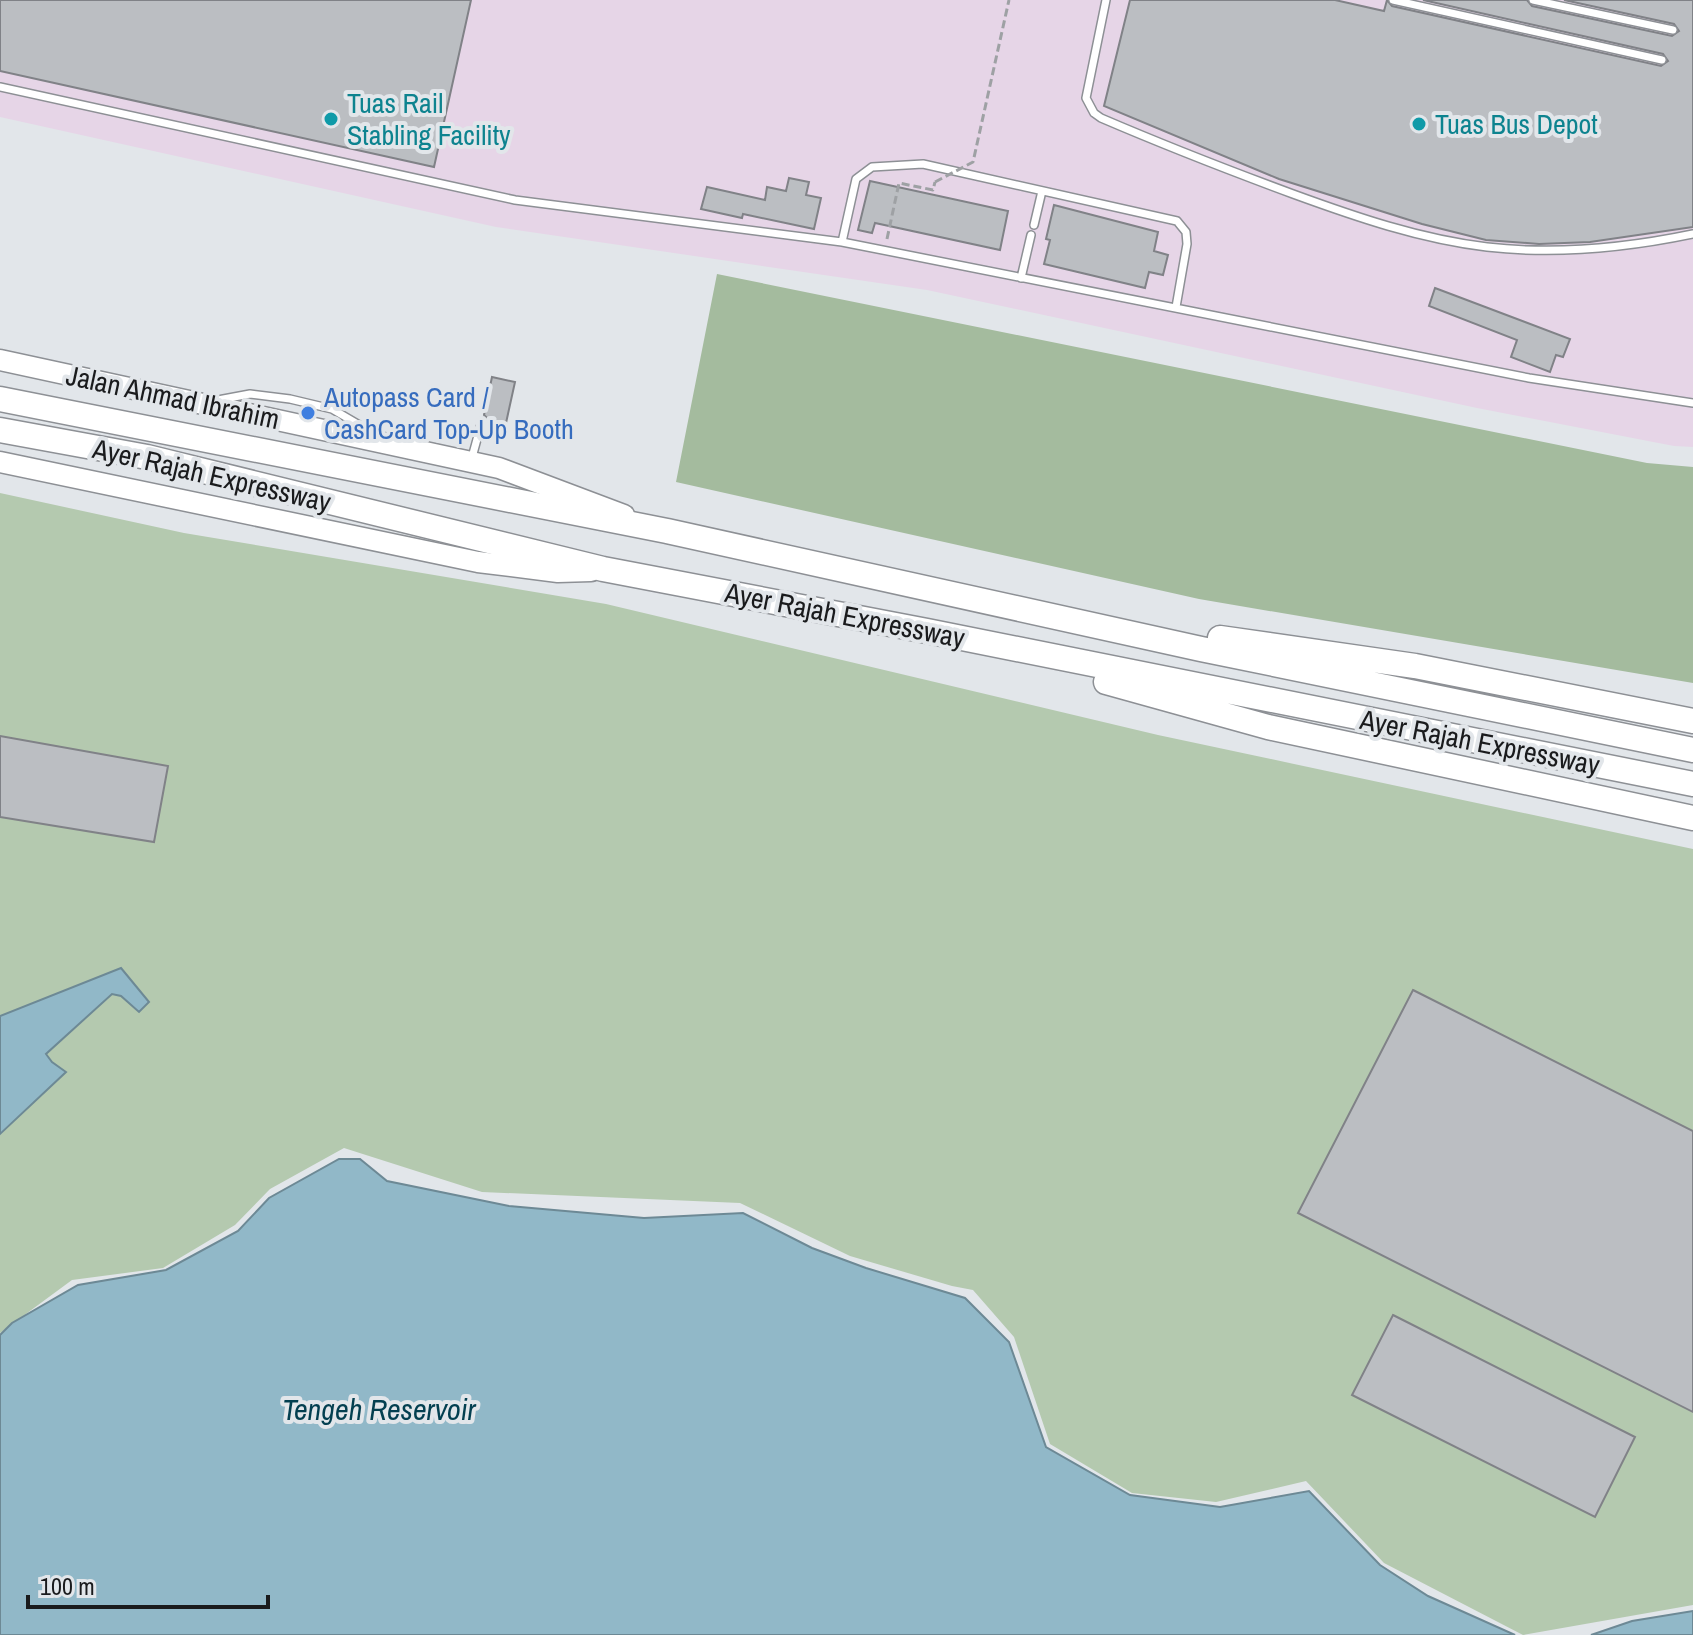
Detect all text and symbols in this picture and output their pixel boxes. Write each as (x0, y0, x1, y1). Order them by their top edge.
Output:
place label: Tuas Rail Stabling Facility (347, 84, 511, 154)
place label: Tuas Bus Depot (1435, 105, 1598, 143)
marker: Tuas Rail Stabling Facility (322, 110, 340, 128)
marker: Tuas Bus Depot (1410, 115, 1428, 133)
street label: Jalan Ahmad Ibrahim (63, 356, 283, 438)
place label: Autopass Card / CashCard Top-Up Booth (323, 378, 574, 448)
marker: Autopass Card / CashCard Top-Up Booth (299, 404, 317, 422)
street label: Ayer Rajah Expressway (88, 429, 335, 521)
street label: Ayer Rajah Expressway (721, 573, 969, 657)
street label: Ayer Rajah Expressway (1356, 700, 1604, 784)
water label: Tengeh Reservoir (282, 1389, 477, 1429)
scale bar (28, 1559, 268, 1609)
text: 100 m (40, 1570, 95, 1602)

